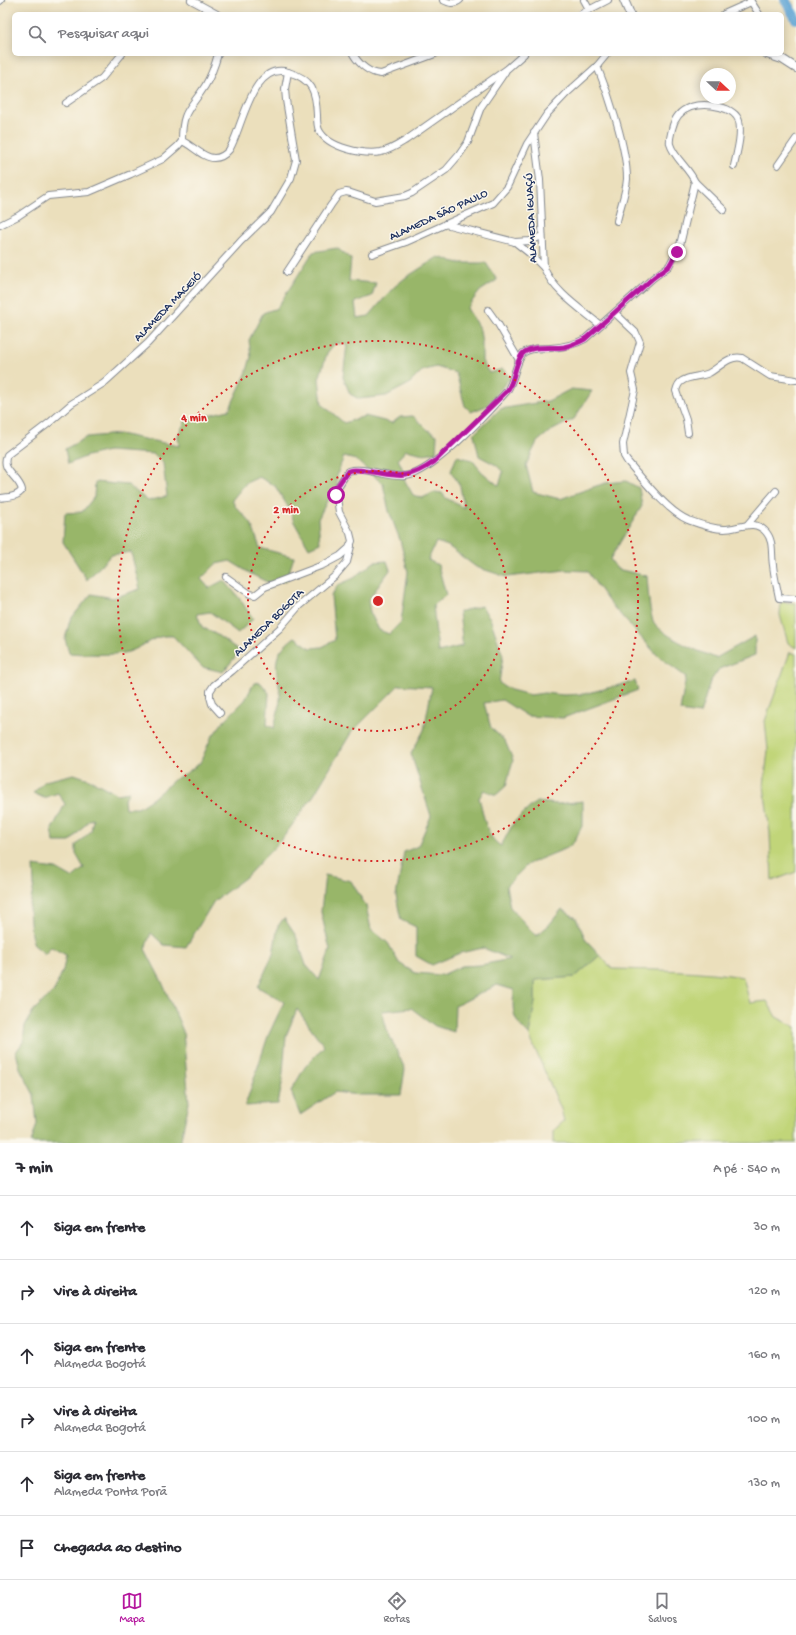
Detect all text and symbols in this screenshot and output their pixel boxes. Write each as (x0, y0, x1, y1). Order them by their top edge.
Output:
search box (12, 12, 784, 56)
icon: search (26, 23, 48, 45)
text: Pesquisar aqui (58, 25, 149, 43)
north arrow (700, 68, 736, 104)
street label: ALAMEDA IGUAÇÚ (523, 173, 541, 263)
street label: ALAMEDA SÃO PAULO (387, 187, 490, 245)
route end (668, 243, 686, 261)
street label: ALAMEDA MACEIÓ (132, 270, 205, 345)
text: 4 min (180, 412, 207, 426)
route start (327, 486, 345, 504)
text: 2 min (273, 504, 299, 518)
street label: ALAMEDA BOGOTA (231, 586, 308, 660)
centre of rings (371, 594, 385, 608)
text: 7 min (16, 1159, 53, 1179)
text: A pé · 540 m (713, 1162, 780, 1177)
icon: ahead (16, 1217, 38, 1239)
text: Siga em frente (54, 1219, 145, 1237)
text: 30 m (754, 1220, 780, 1235)
icon: right (16, 1281, 38, 1303)
text: Vire à direita (54, 1283, 137, 1301)
text: 120 m (749, 1284, 780, 1299)
text: Siga em frente (54, 1339, 145, 1357)
icon: ahead (16, 1345, 38, 1367)
text: 160 m (748, 1348, 780, 1363)
text: Alameda Bogotá (54, 1357, 146, 1372)
text: Vire à direita (54, 1403, 137, 1421)
icon: right (16, 1409, 38, 1431)
text: 100 m (748, 1412, 780, 1427)
text: Alameda Bogotá (54, 1421, 146, 1436)
text: Siga em frente (54, 1467, 145, 1485)
icon: ahead (16, 1473, 38, 1495)
text: 130 m (748, 1476, 780, 1491)
text: Alameda Ponta Porã (54, 1485, 167, 1500)
icon: arrive (16, 1537, 38, 1559)
text: Chegada ao destino (54, 1539, 181, 1557)
tab: Mapa (119, 1590, 145, 1626)
tab: Rotas (383, 1590, 410, 1626)
tab: Salvos (648, 1590, 677, 1626)

